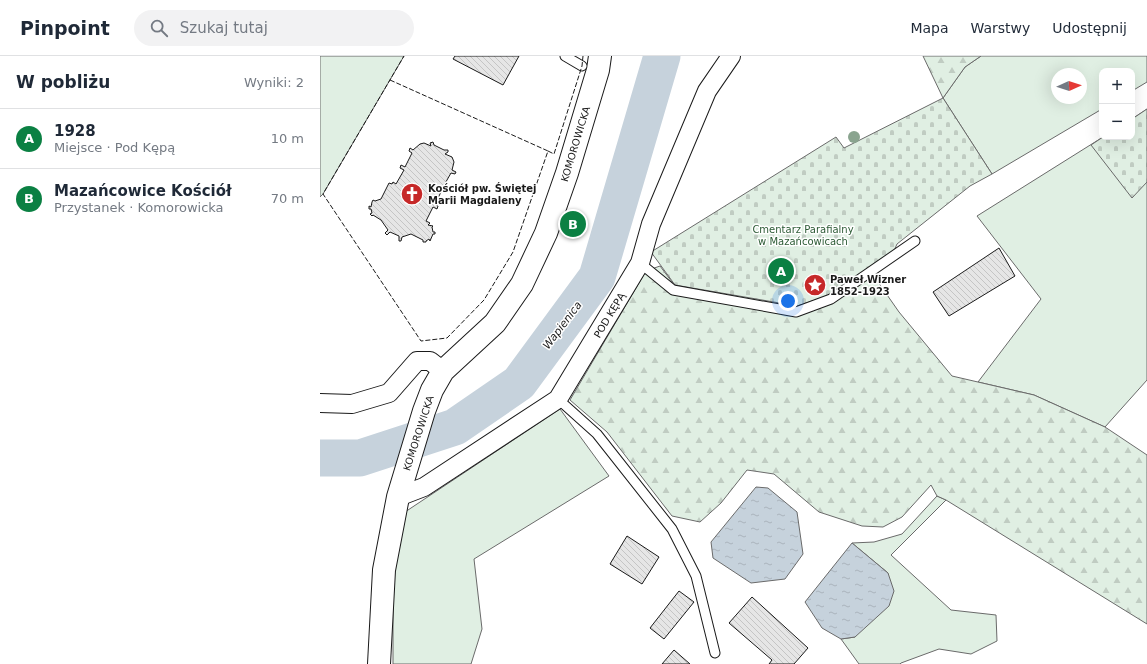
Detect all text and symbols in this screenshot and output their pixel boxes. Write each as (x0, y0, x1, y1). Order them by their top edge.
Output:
search box (134, 10, 414, 46)
text: Pinpoint (20, 17, 110, 39)
icon: search (148, 17, 170, 39)
text: Szukaj tutaj (180, 19, 268, 37)
text: Mapa (910, 20, 949, 36)
text: Warstwy (971, 20, 1030, 36)
text: Udostępnij (1052, 20, 1127, 36)
north arrow (1051, 68, 1087, 104)
map controls (1099, 68, 1135, 140)
button: + (1099, 68, 1135, 104)
text: W pobliżu (16, 72, 110, 92)
text: Wyniki: 2 (244, 75, 304, 90)
button: − (1099, 104, 1135, 140)
street label: KOMOROWICKA (559, 105, 592, 183)
text: 1928 (54, 122, 96, 140)
text: A (24, 131, 34, 146)
text: 10 m (271, 131, 304, 146)
text: Miejsce · Pod Kępą (54, 140, 175, 155)
church icon: Kościół pw. Świętej Marii Magdaleny (399, 181, 425, 207)
text: Mazańcowice Kościół (54, 182, 232, 200)
place label: Kościół pw. Świętej Marii Magdaleny (428, 182, 537, 206)
text: B (24, 191, 34, 206)
text: 70 m (271, 191, 304, 206)
text: Przystanek · Komorowicka (54, 200, 224, 215)
pin: B (560, 209, 586, 239)
park label: Cmentarz Parafialny w Mazańcowicach (752, 224, 854, 247)
pin: A (768, 256, 794, 286)
place icon: Paweł Wizner 1852-1923 (802, 272, 828, 298)
place label: Paweł Wizner 1852-1923 (830, 274, 906, 297)
street label: POD KĘPĄ (592, 290, 628, 340)
your location (778, 291, 798, 311)
water label: Wapienica (540, 299, 585, 352)
street label: KOMOROWICKA (401, 394, 436, 472)

